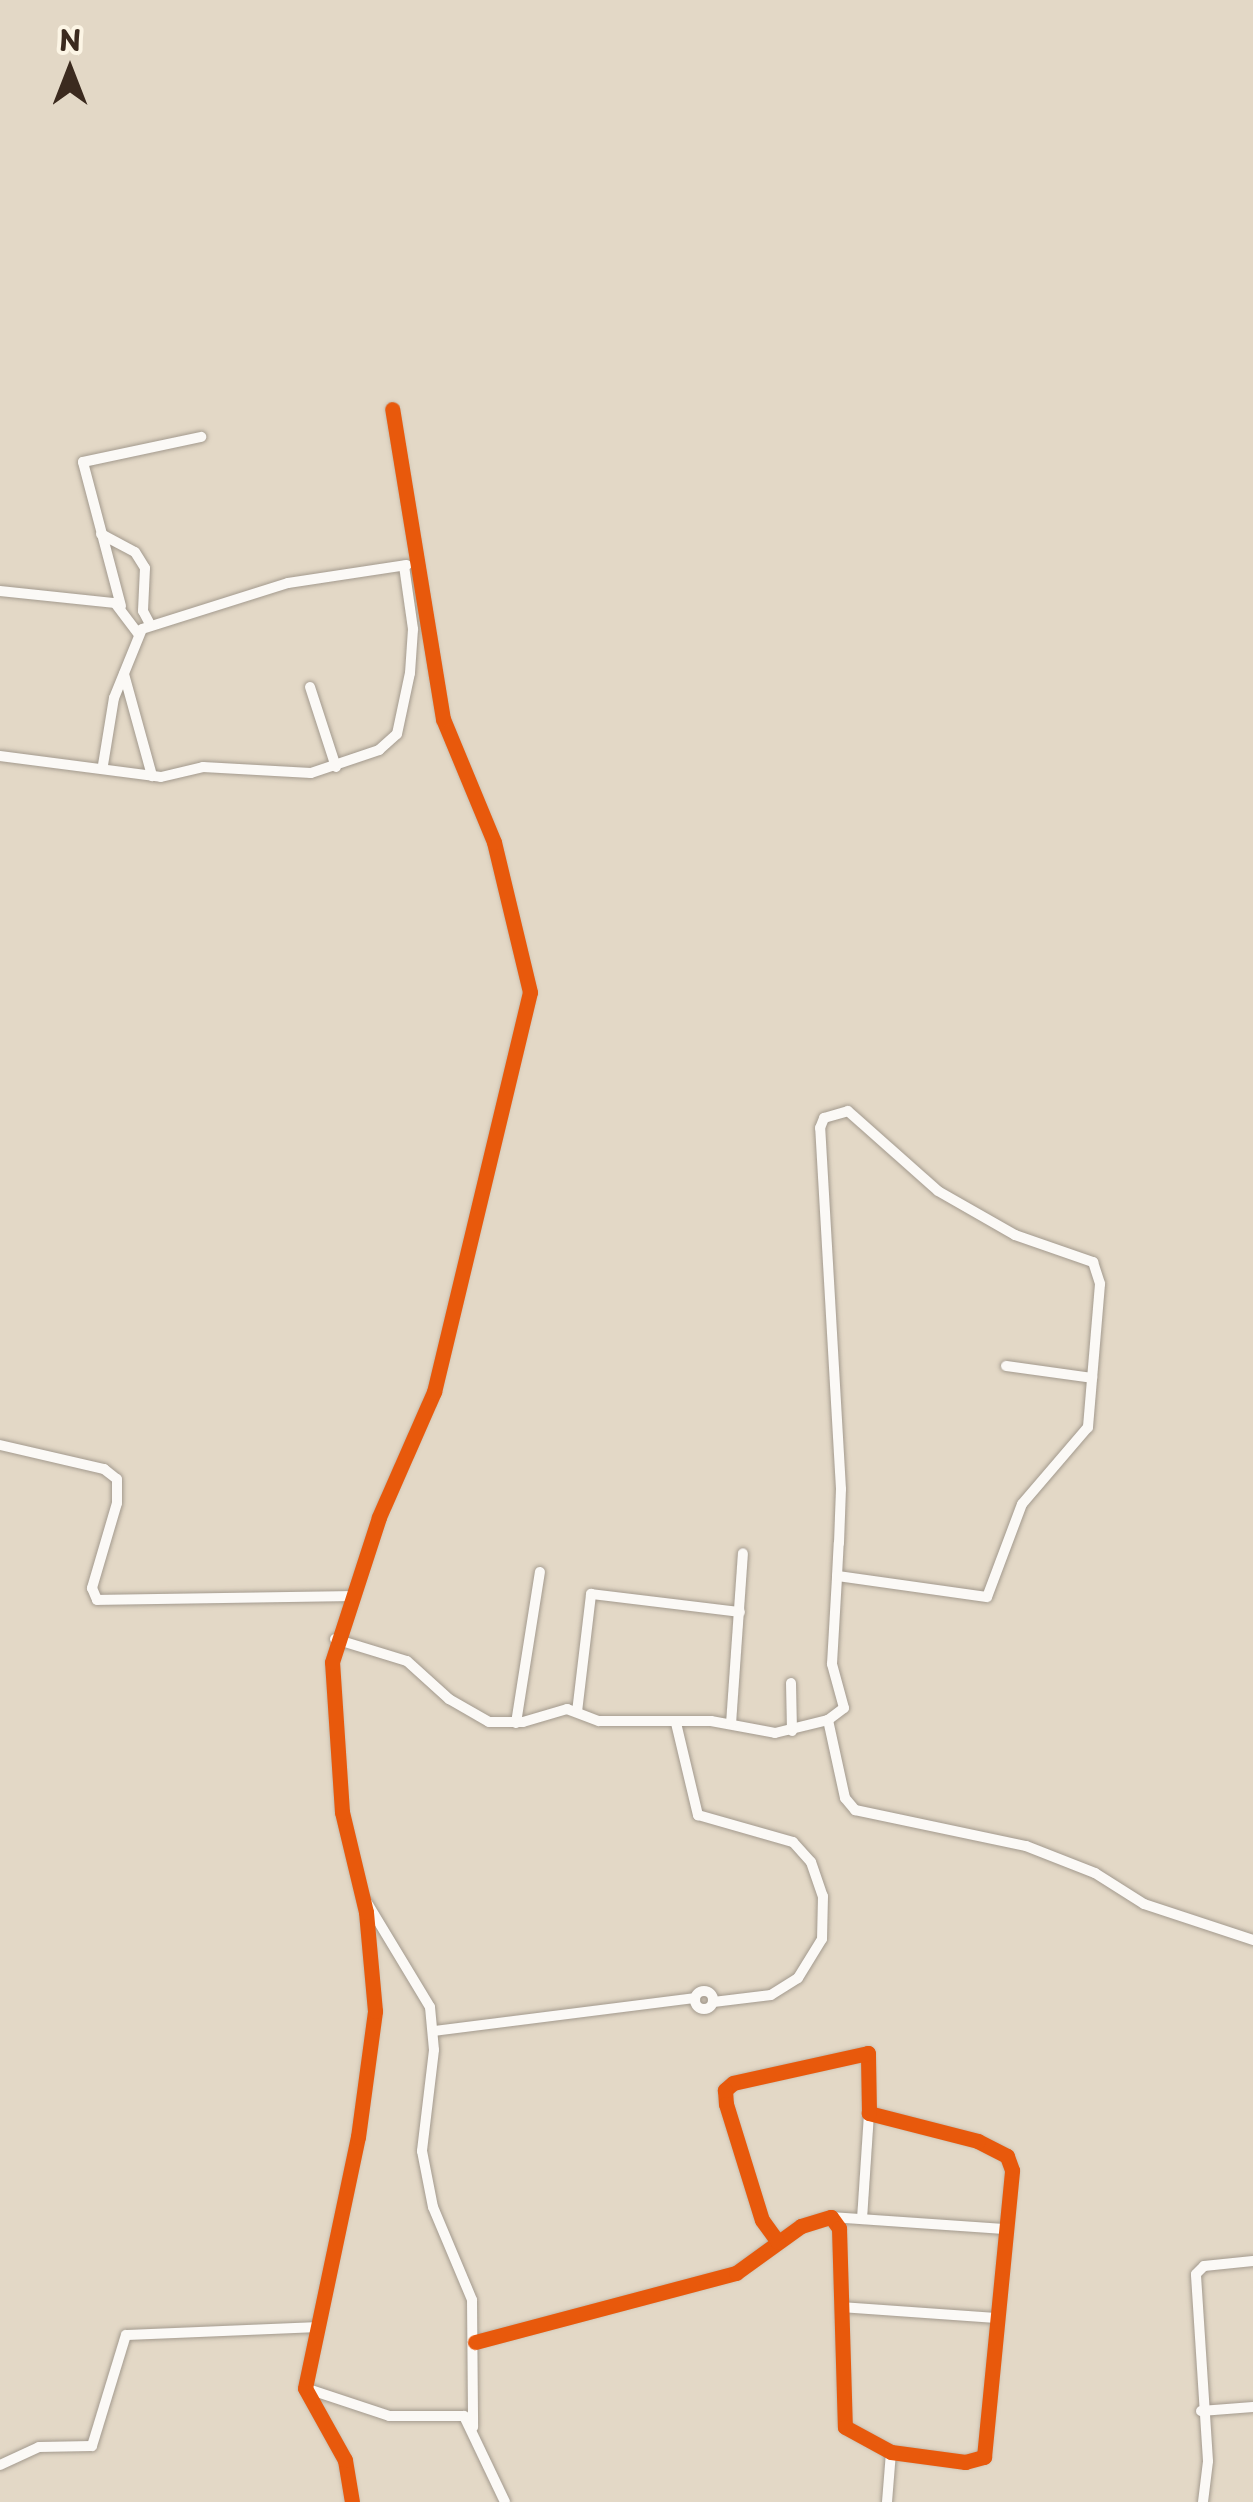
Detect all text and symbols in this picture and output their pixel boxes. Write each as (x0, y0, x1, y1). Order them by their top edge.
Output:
text: N (59, 18, 81, 61)
north arrow (20, 20, 120, 120)

